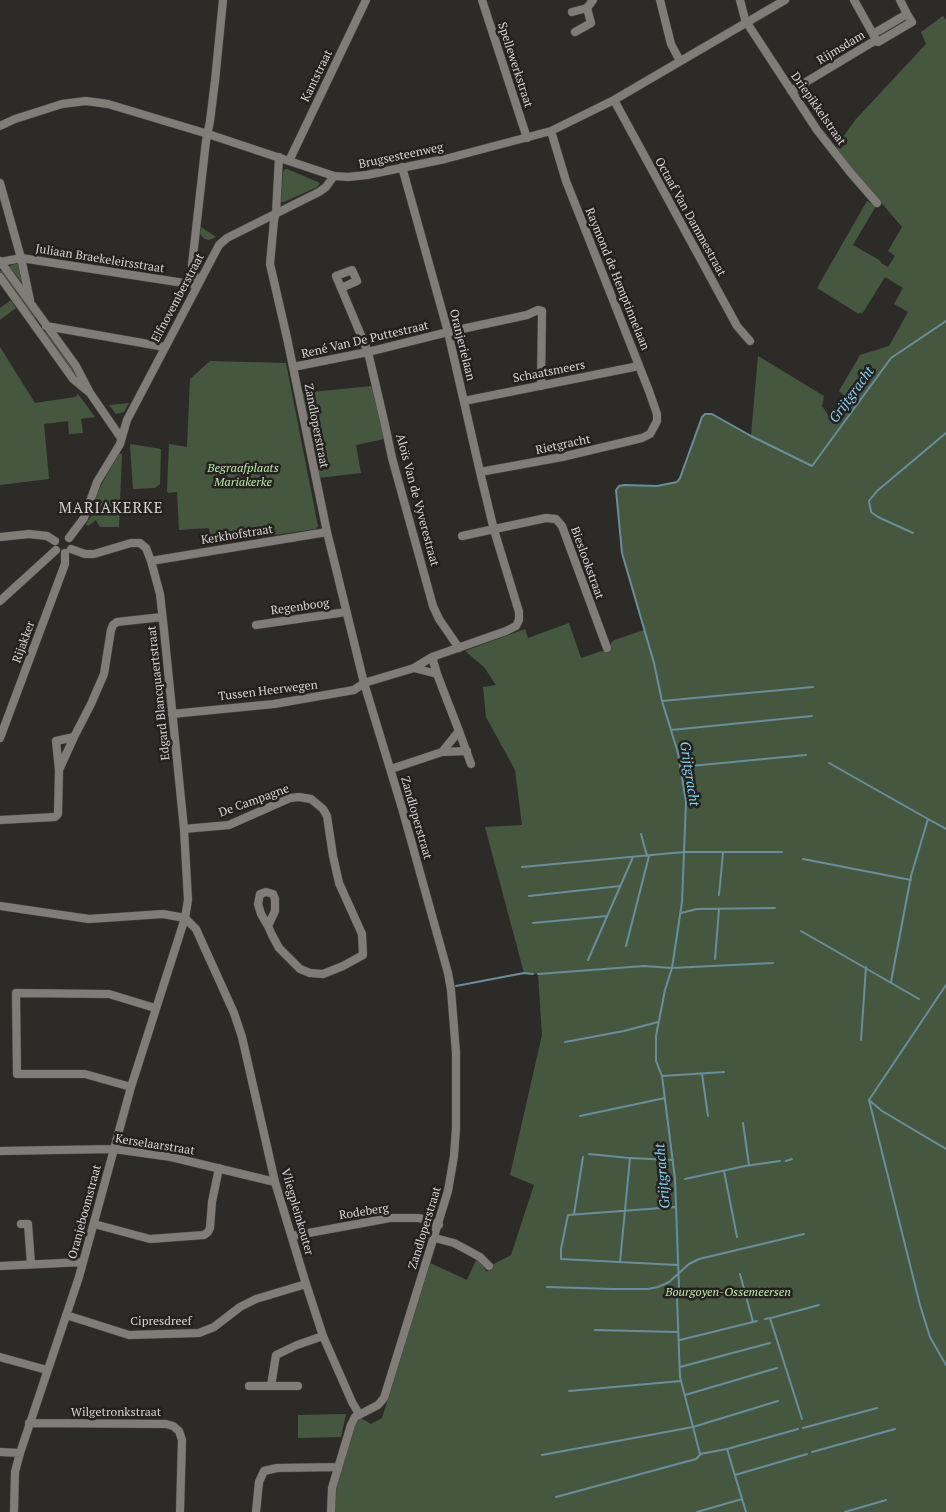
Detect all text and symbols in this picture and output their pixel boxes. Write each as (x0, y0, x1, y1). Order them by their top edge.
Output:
street label: Spellewerkstraat (494, 21, 536, 109)
street label: Rijmsdam (814, 28, 868, 68)
street label: Kantstraat (298, 48, 336, 104)
street label: Driepikkelstraat (787, 70, 849, 148)
street label: Brugsesteenweg (357, 140, 445, 172)
street label: Octaaf Van Dammestraat (651, 155, 729, 279)
street label: Raymond de Hemptinnelaan (582, 206, 652, 352)
street label: Juliaan Braekeleirsstraat (34, 242, 166, 276)
street label: Elfnovemberstraat (149, 251, 207, 345)
street label: Oranjerielaan (446, 308, 478, 382)
street label: René Van De Puttestraat (300, 318, 430, 362)
street label: Schaatsmeers (512, 358, 586, 386)
water label: Grijtgracht (826, 364, 878, 426)
street label: Zandloperstraat (301, 383, 331, 469)
street label: Aloïs Van de Vyverestraat (392, 432, 442, 568)
street label: Rietgracht (534, 432, 592, 458)
park label: Begraafplaats Mariakerke (207, 462, 279, 490)
district label: MARIAKERKE (57, 500, 165, 518)
street label: Kerkhofstraat (200, 522, 274, 548)
street label: Bieslookstraat (567, 525, 607, 601)
street label: Regenboog (270, 596, 330, 618)
street label: Rijakker (10, 619, 38, 665)
street label: Edgard Blancquaertstraat (145, 625, 173, 761)
street label: Tussen Heerwegen (217, 678, 319, 704)
water label: Grijtgracht (676, 740, 702, 808)
street label: Zandloperstraat (397, 775, 435, 861)
street label: De Campagne (217, 782, 291, 820)
street label: Kerselaarstraat (114, 1132, 196, 1158)
water label: Grijtgracht (652, 1143, 674, 1209)
street label: Oranjeboomstraat (65, 1163, 105, 1261)
street label: Vliegpleinkouter (278, 1167, 316, 1257)
street label: Zandloperstraat (406, 1185, 444, 1271)
street label: Rodeberg (338, 1201, 390, 1223)
park label: Bourgoyen-Ossemeersen (665, 1286, 791, 1300)
street label: Cipresdreef (130, 1315, 192, 1329)
street label: Wilgetronkstraat (71, 1406, 161, 1420)

